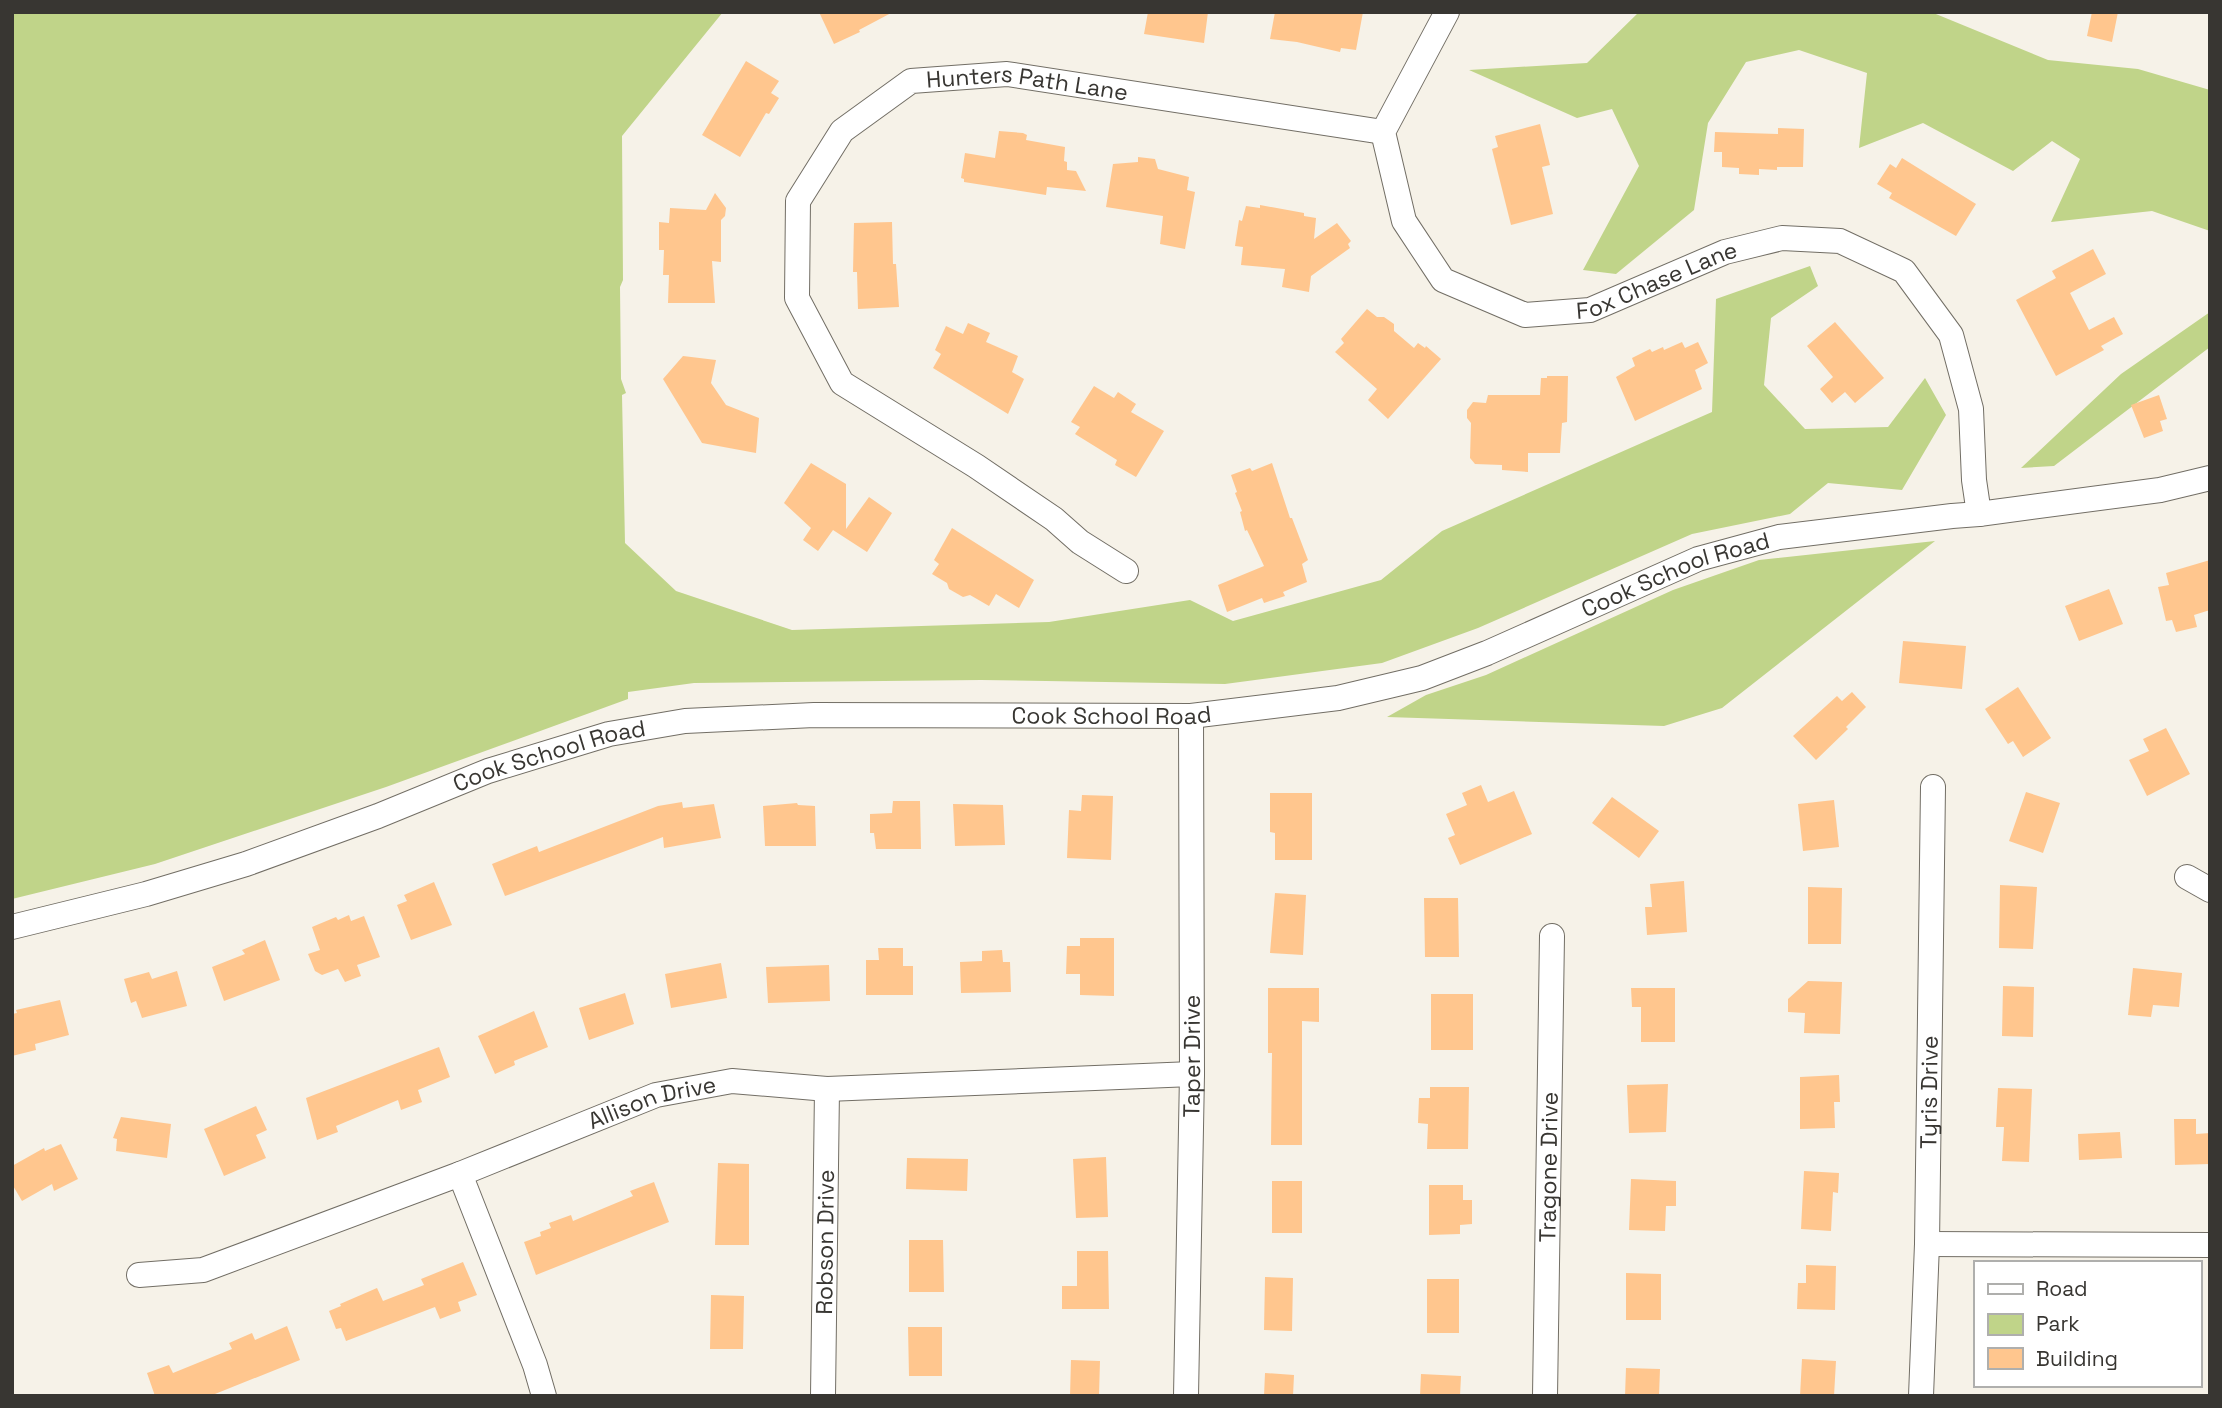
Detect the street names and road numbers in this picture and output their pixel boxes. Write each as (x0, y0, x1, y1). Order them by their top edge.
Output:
street label: Hunters Path Lane (925, 58, 1130, 107)
street label: Fox Chase Lane (1575, 235, 1740, 326)
street label: Cook School Road (1576, 525, 1773, 624)
street label: Cook School Road (1011, 699, 1213, 731)
street label: Cook School Road (448, 713, 648, 799)
street label: Taper Drive (1176, 995, 1207, 1118)
street label: Tyris Drive (1913, 1035, 1945, 1149)
street label: Allison Drive (583, 1069, 718, 1136)
street label: Tragone Drive (1532, 1091, 1565, 1243)
street label: Robson Drive (809, 1169, 841, 1315)

